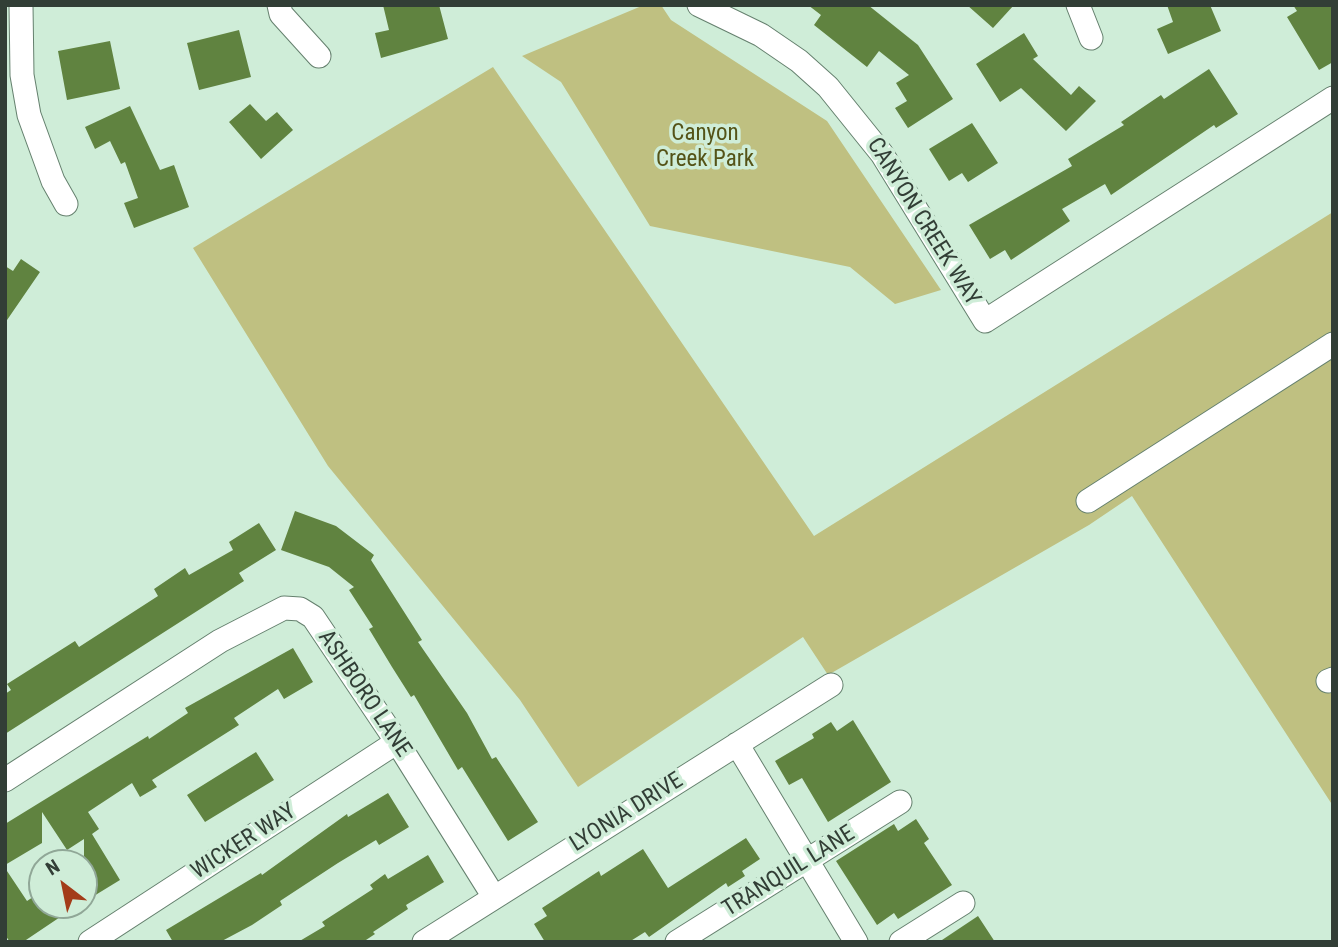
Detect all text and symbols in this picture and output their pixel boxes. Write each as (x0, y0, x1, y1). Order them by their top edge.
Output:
park label: Canyon Creek Park (656, 120, 754, 174)
street label: CANYON CREEK WAY (860, 133, 986, 311)
street label: ASHBORO LANE (311, 625, 417, 763)
street label: LYONIA DRIVE (565, 767, 689, 859)
street label: WICKER WAY (187, 798, 301, 886)
street label: TRANQUIL LANE (718, 820, 860, 924)
north arrow (28, 849, 98, 919)
text: N (42, 855, 64, 880)

